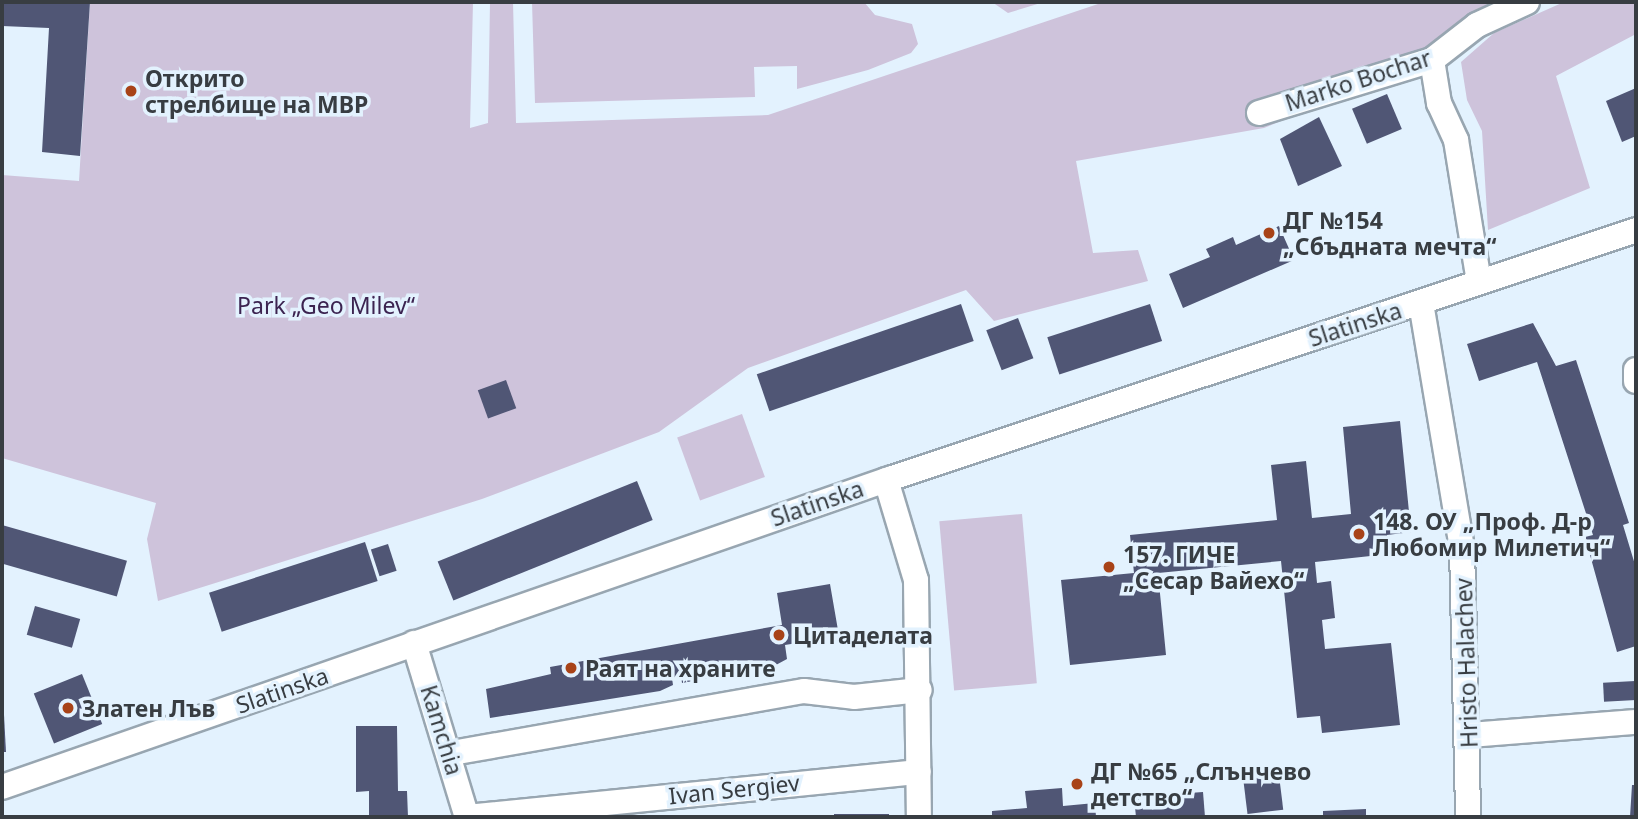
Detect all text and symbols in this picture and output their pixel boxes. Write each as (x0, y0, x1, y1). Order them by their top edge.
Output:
street label: Marko Bochar (1281, 43, 1435, 117)
place label: Открито стрелбище на МВР (145, 64, 368, 118)
marker: Открито стрелбище на МВР (123, 83, 139, 99)
place label: ДГ №154 „Сбъдната мечта“ (1283, 206, 1496, 260)
marker: ДГ №154 „Сбъдната мечта“ (1261, 225, 1277, 241)
park label: Park „Geo Milev“ (237, 291, 415, 319)
street label: Slatinska (1305, 296, 1405, 352)
street label: Slatinska (767, 474, 867, 532)
place label: 148. ОУ „Проф. Д-р Любомир Милетич“ (1373, 507, 1610, 561)
marker: 148. ОУ „Проф. Д-р Любомир Милетич“ (1351, 526, 1367, 542)
place label: 157. ГИЧЕ „Сесар Вайехо“ (1123, 540, 1304, 594)
marker: 157. ГИЧЕ „Сесар Вайехо“ (1101, 559, 1117, 575)
street label: Hristo Halachev (1449, 578, 1483, 748)
place label: Цитаделата (793, 621, 933, 649)
marker: Цитаделата (771, 627, 787, 643)
place label: Раят на храните (585, 654, 776, 682)
marker: Раят на храните (563, 660, 579, 676)
street label: Slatinska (232, 661, 332, 719)
street label: Kamchia (415, 682, 469, 778)
place label: Златен Лъв (82, 694, 215, 722)
marker: Златен Лъв (60, 700, 76, 716)
place label: ДГ №65 „Слънчево детство“ (1091, 757, 1311, 811)
street label: Ivan Sergiev (667, 768, 801, 810)
marker: ДГ №65 „Слънчево детство“ (1069, 776, 1085, 792)

